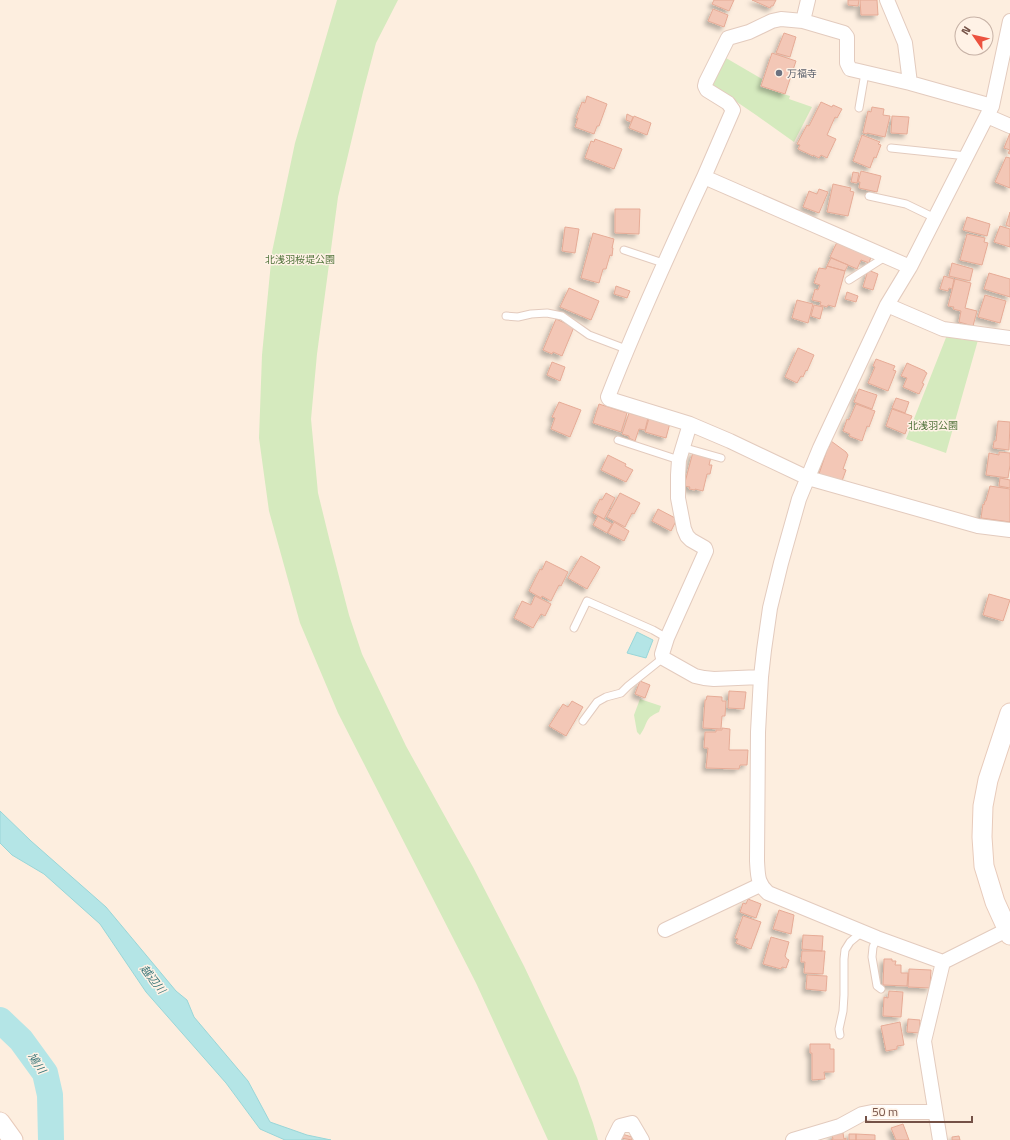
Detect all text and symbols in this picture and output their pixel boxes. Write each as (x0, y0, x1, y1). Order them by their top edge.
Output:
north arrow (954, 16, 994, 56)
text: N (957, 23, 974, 38)
place label: 万福寺 (787, 66, 817, 81)
marker: 万福寺 (774, 68, 784, 78)
park label: 北浅羽桜堤公園 (265, 252, 335, 267)
park label: 北浅羽公園 (908, 418, 958, 433)
water label: 越辺川 (137, 961, 170, 998)
water label: 鳩川 (24, 1049, 50, 1077)
scale bar (866, 1098, 972, 1124)
text: 50 m (872, 1102, 898, 1121)

